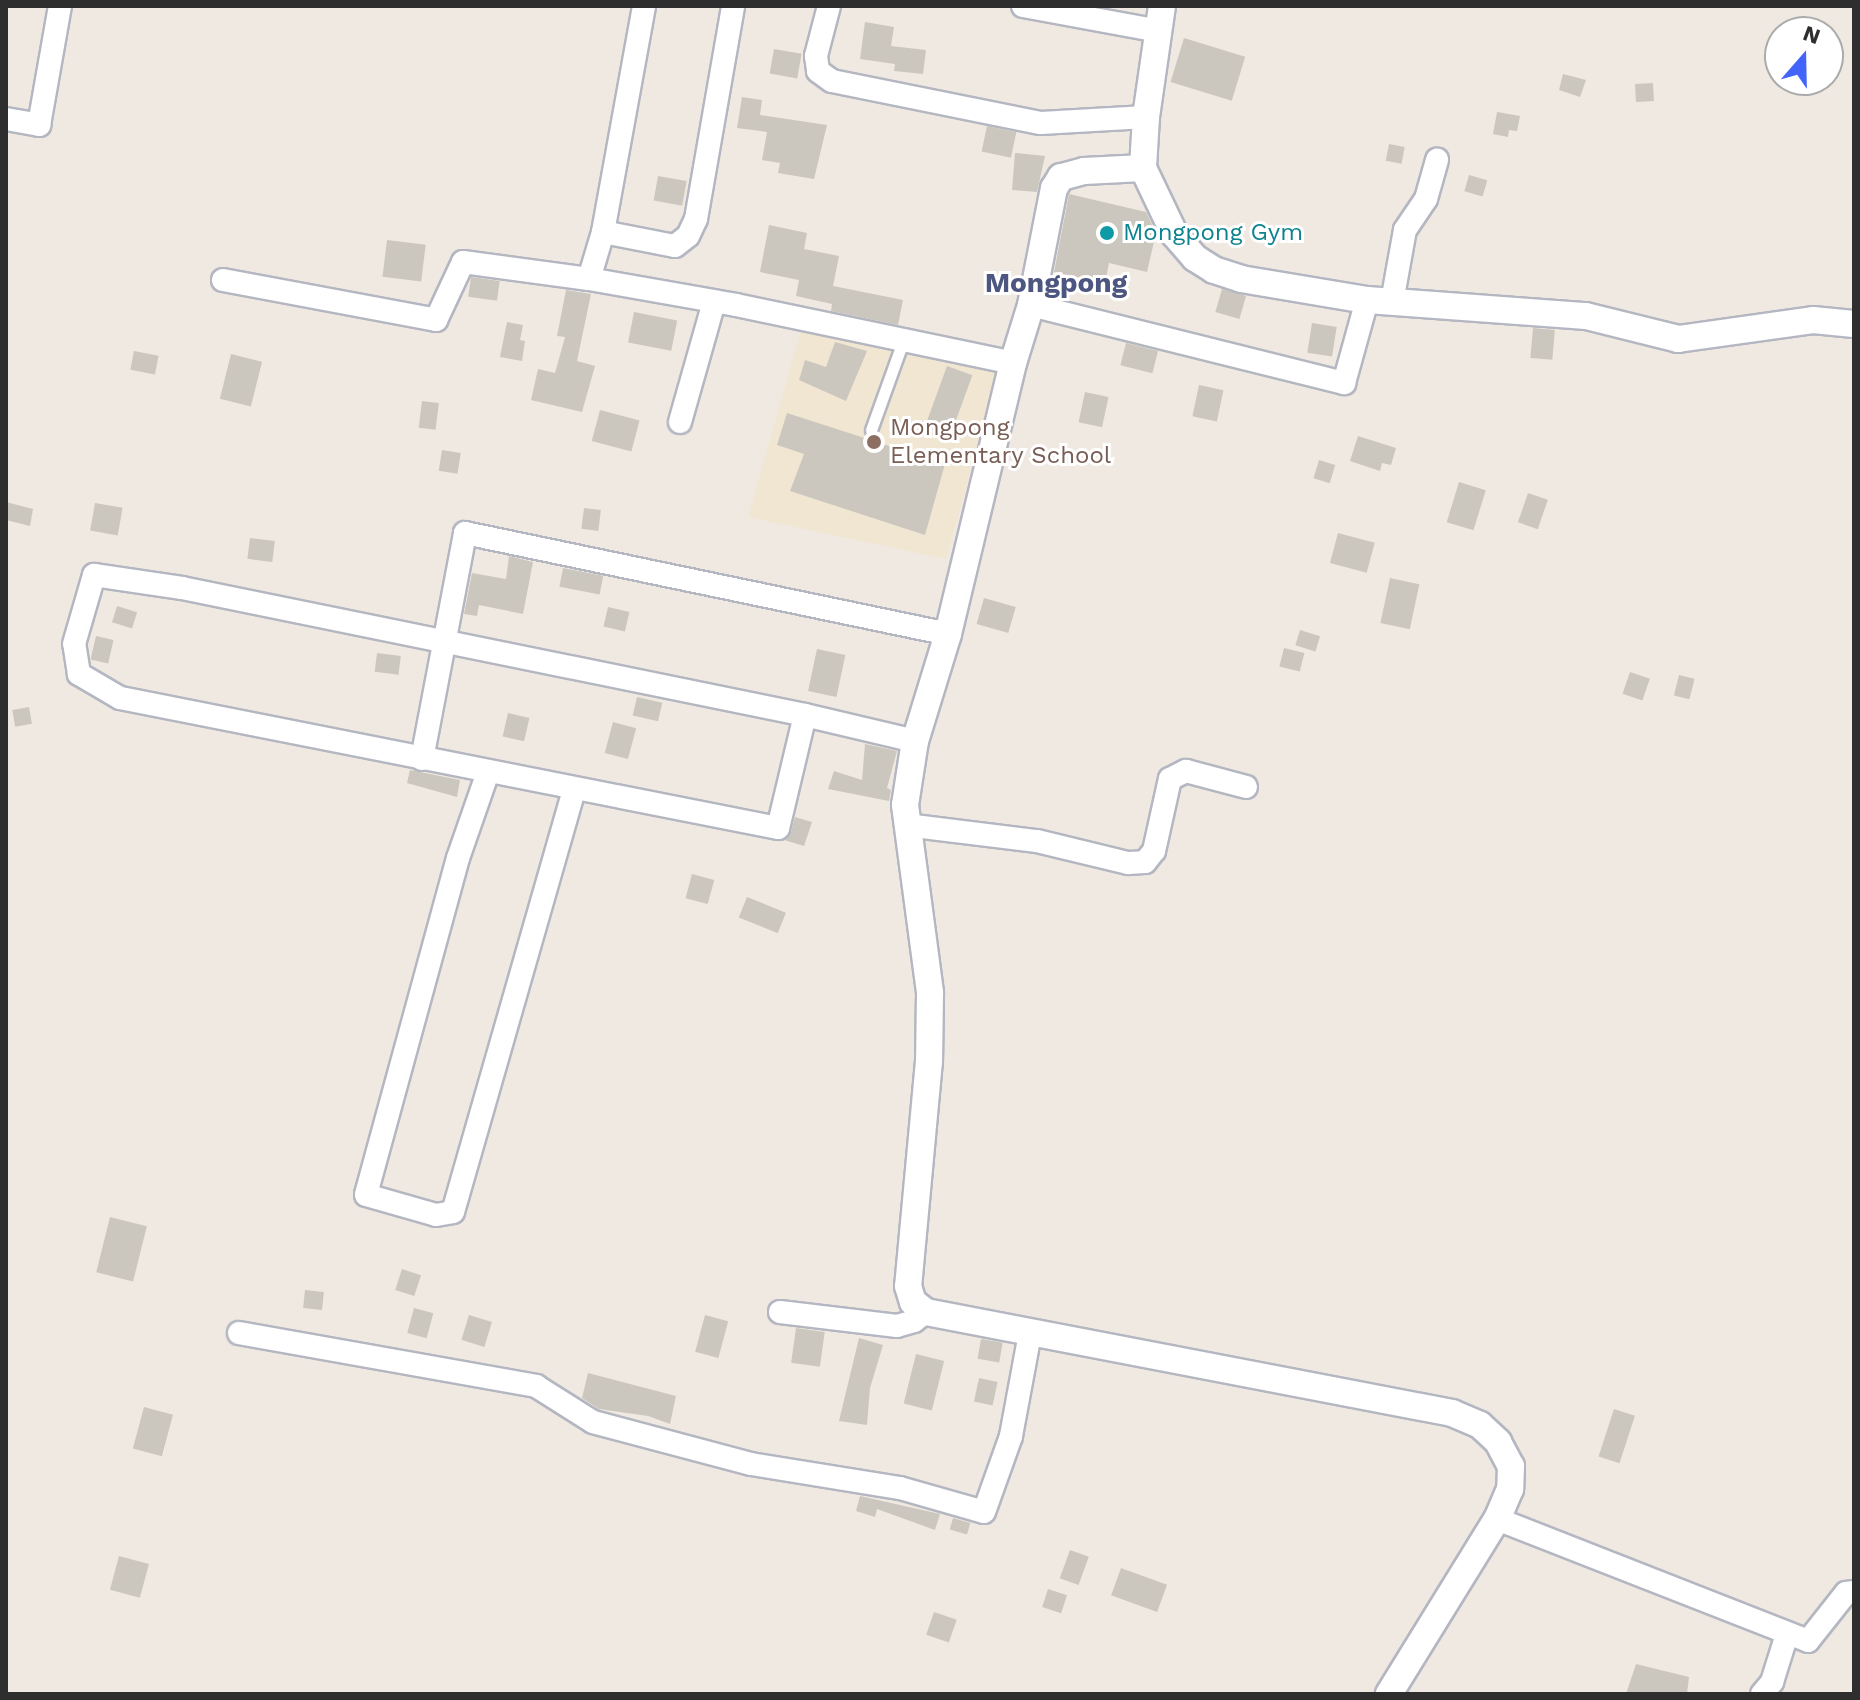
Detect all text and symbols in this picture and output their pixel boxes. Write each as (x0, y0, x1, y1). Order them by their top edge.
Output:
north arrow (1764, 16, 1844, 96)
text: N (1800, 20, 1824, 49)
place label: Mongpong Gym (1123, 219, 1303, 247)
marker: Mongpong Gym (1098, 224, 1116, 242)
district label: Mongpong (985, 266, 1127, 300)
place label: Mongpong Elementary School (890, 414, 1112, 470)
marker: Mongpong Elementary School (865, 433, 883, 451)

